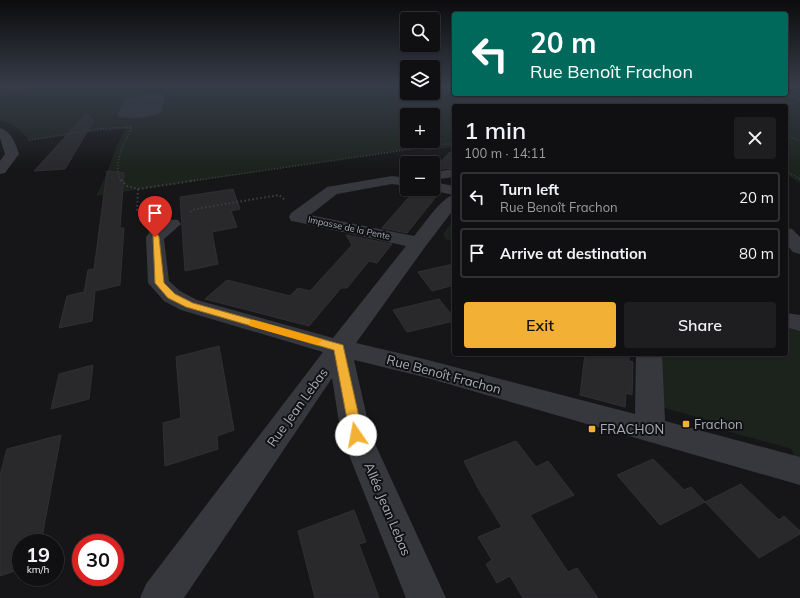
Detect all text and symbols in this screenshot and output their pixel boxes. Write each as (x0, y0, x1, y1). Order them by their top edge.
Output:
map controls (400, 12, 440, 196)
button: search (400, 12, 440, 52)
text: 20 m (530, 25, 596, 60)
icon: left (464, 28, 516, 80)
button: layers (400, 60, 440, 100)
text: Rue Benoît Frachon (530, 60, 693, 83)
button: + (400, 108, 440, 148)
text: 1 min (464, 115, 526, 145)
button: close (734, 117, 776, 159)
text: 100 m · 14:11 (464, 145, 546, 161)
button: − (400, 156, 440, 196)
text: Turn left (500, 180, 559, 199)
icon: left (466, 186, 488, 208)
text: 20 m (739, 188, 774, 207)
pin (138, 196, 172, 237)
text: Rue Benoît Frachon (500, 199, 618, 215)
icon: arrive (144, 202, 166, 224)
street label: Impasse de la Pente (307, 213, 391, 242)
icon: arrive (466, 242, 488, 264)
text: Arrive at destination (500, 244, 647, 263)
text: 80 m (739, 244, 774, 263)
button: Exit (464, 302, 616, 348)
button: Share (624, 302, 776, 348)
street label: Rue Benoît Frachon (385, 351, 503, 397)
street label: Rue Jean Lebas (263, 365, 331, 449)
position arrow (335, 414, 377, 456)
place label: Frachon (694, 416, 743, 432)
marker: Frachon (681, 419, 691, 429)
place label: FRACHON (600, 421, 664, 437)
marker: FRACHON (587, 424, 597, 434)
street label: Allée Jean Lebas (361, 460, 415, 558)
speed limit sign: 30 (72, 534, 124, 586)
text: 19 (26, 542, 50, 567)
text: km/h (27, 563, 49, 576)

